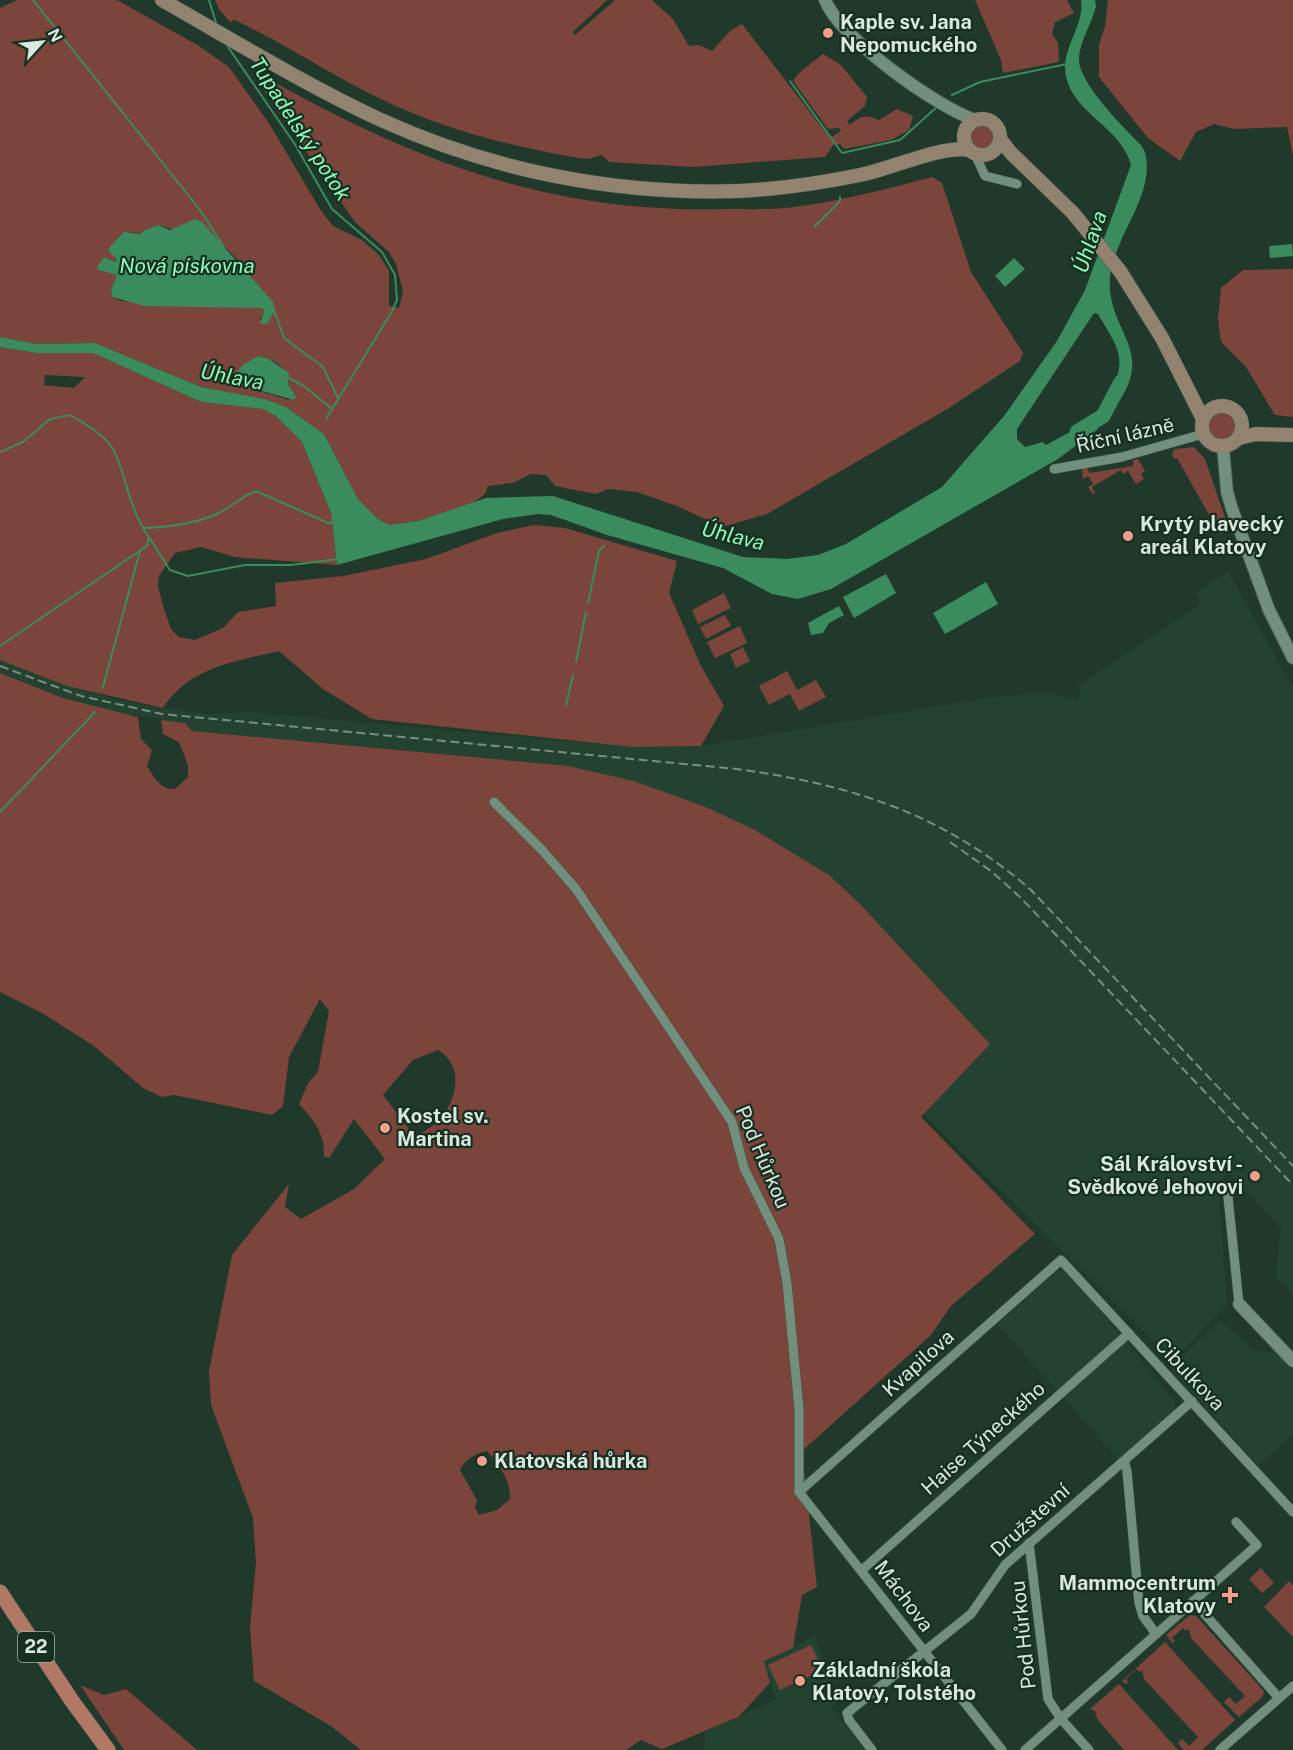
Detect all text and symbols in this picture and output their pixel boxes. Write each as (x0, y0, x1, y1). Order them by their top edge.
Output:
place label: Kaple sv. Jana Nepomuckého (840, 10, 977, 57)
north arrow (12, 12, 72, 72)
text: N (44, 26, 66, 45)
marker: Kaple sv. Jana Nepomuckého (821, 26, 835, 40)
water label: Tupadelský potok (245, 52, 357, 206)
water label: Úhlava (1067, 207, 1112, 276)
water label: Nová pískovna (119, 253, 255, 278)
water label: Úhlava (198, 358, 266, 395)
street label: Říční lázně (1074, 412, 1176, 458)
place label: Krytý plavecký areál Klatovy (1140, 512, 1284, 559)
water label: Úhlava (699, 516, 767, 555)
marker: Krytý plavecký areál Klatovy (1121, 529, 1135, 543)
street label: Pod Hůrkou (731, 1102, 795, 1212)
place label: Kostel sv. Martina (397, 1104, 489, 1151)
marker: Kostel sv. Martina (378, 1121, 392, 1135)
place label: Sál Království - Svědkové Jehovovi (1067, 1152, 1243, 1199)
marker: Sál Království - Svědkové Jehovovi (1248, 1169, 1262, 1183)
street label: Kvapilova (877, 1325, 959, 1401)
street label: Cibulkova (1150, 1332, 1230, 1416)
street label: Haise Týneckého (916, 1376, 1050, 1500)
place label: Klatovská hůrka (494, 1449, 647, 1473)
marker: Klatovská hůrka (475, 1454, 489, 1468)
street label: Družstevní (986, 1478, 1075, 1562)
street label: Máchova (869, 1556, 939, 1636)
place label: Mammocentrum Klatovy (1059, 1571, 1216, 1618)
street label: Pod Hůrkou (1005, 1579, 1041, 1691)
marker: Mammocentrum Klatovy (1221, 1586, 1239, 1604)
road number: 22 (18, 1632, 54, 1662)
place label: Základní škola Klatovy, Tolstého (812, 1658, 976, 1705)
marker: Základní škola Klatovy, Tolstého (793, 1674, 807, 1688)

